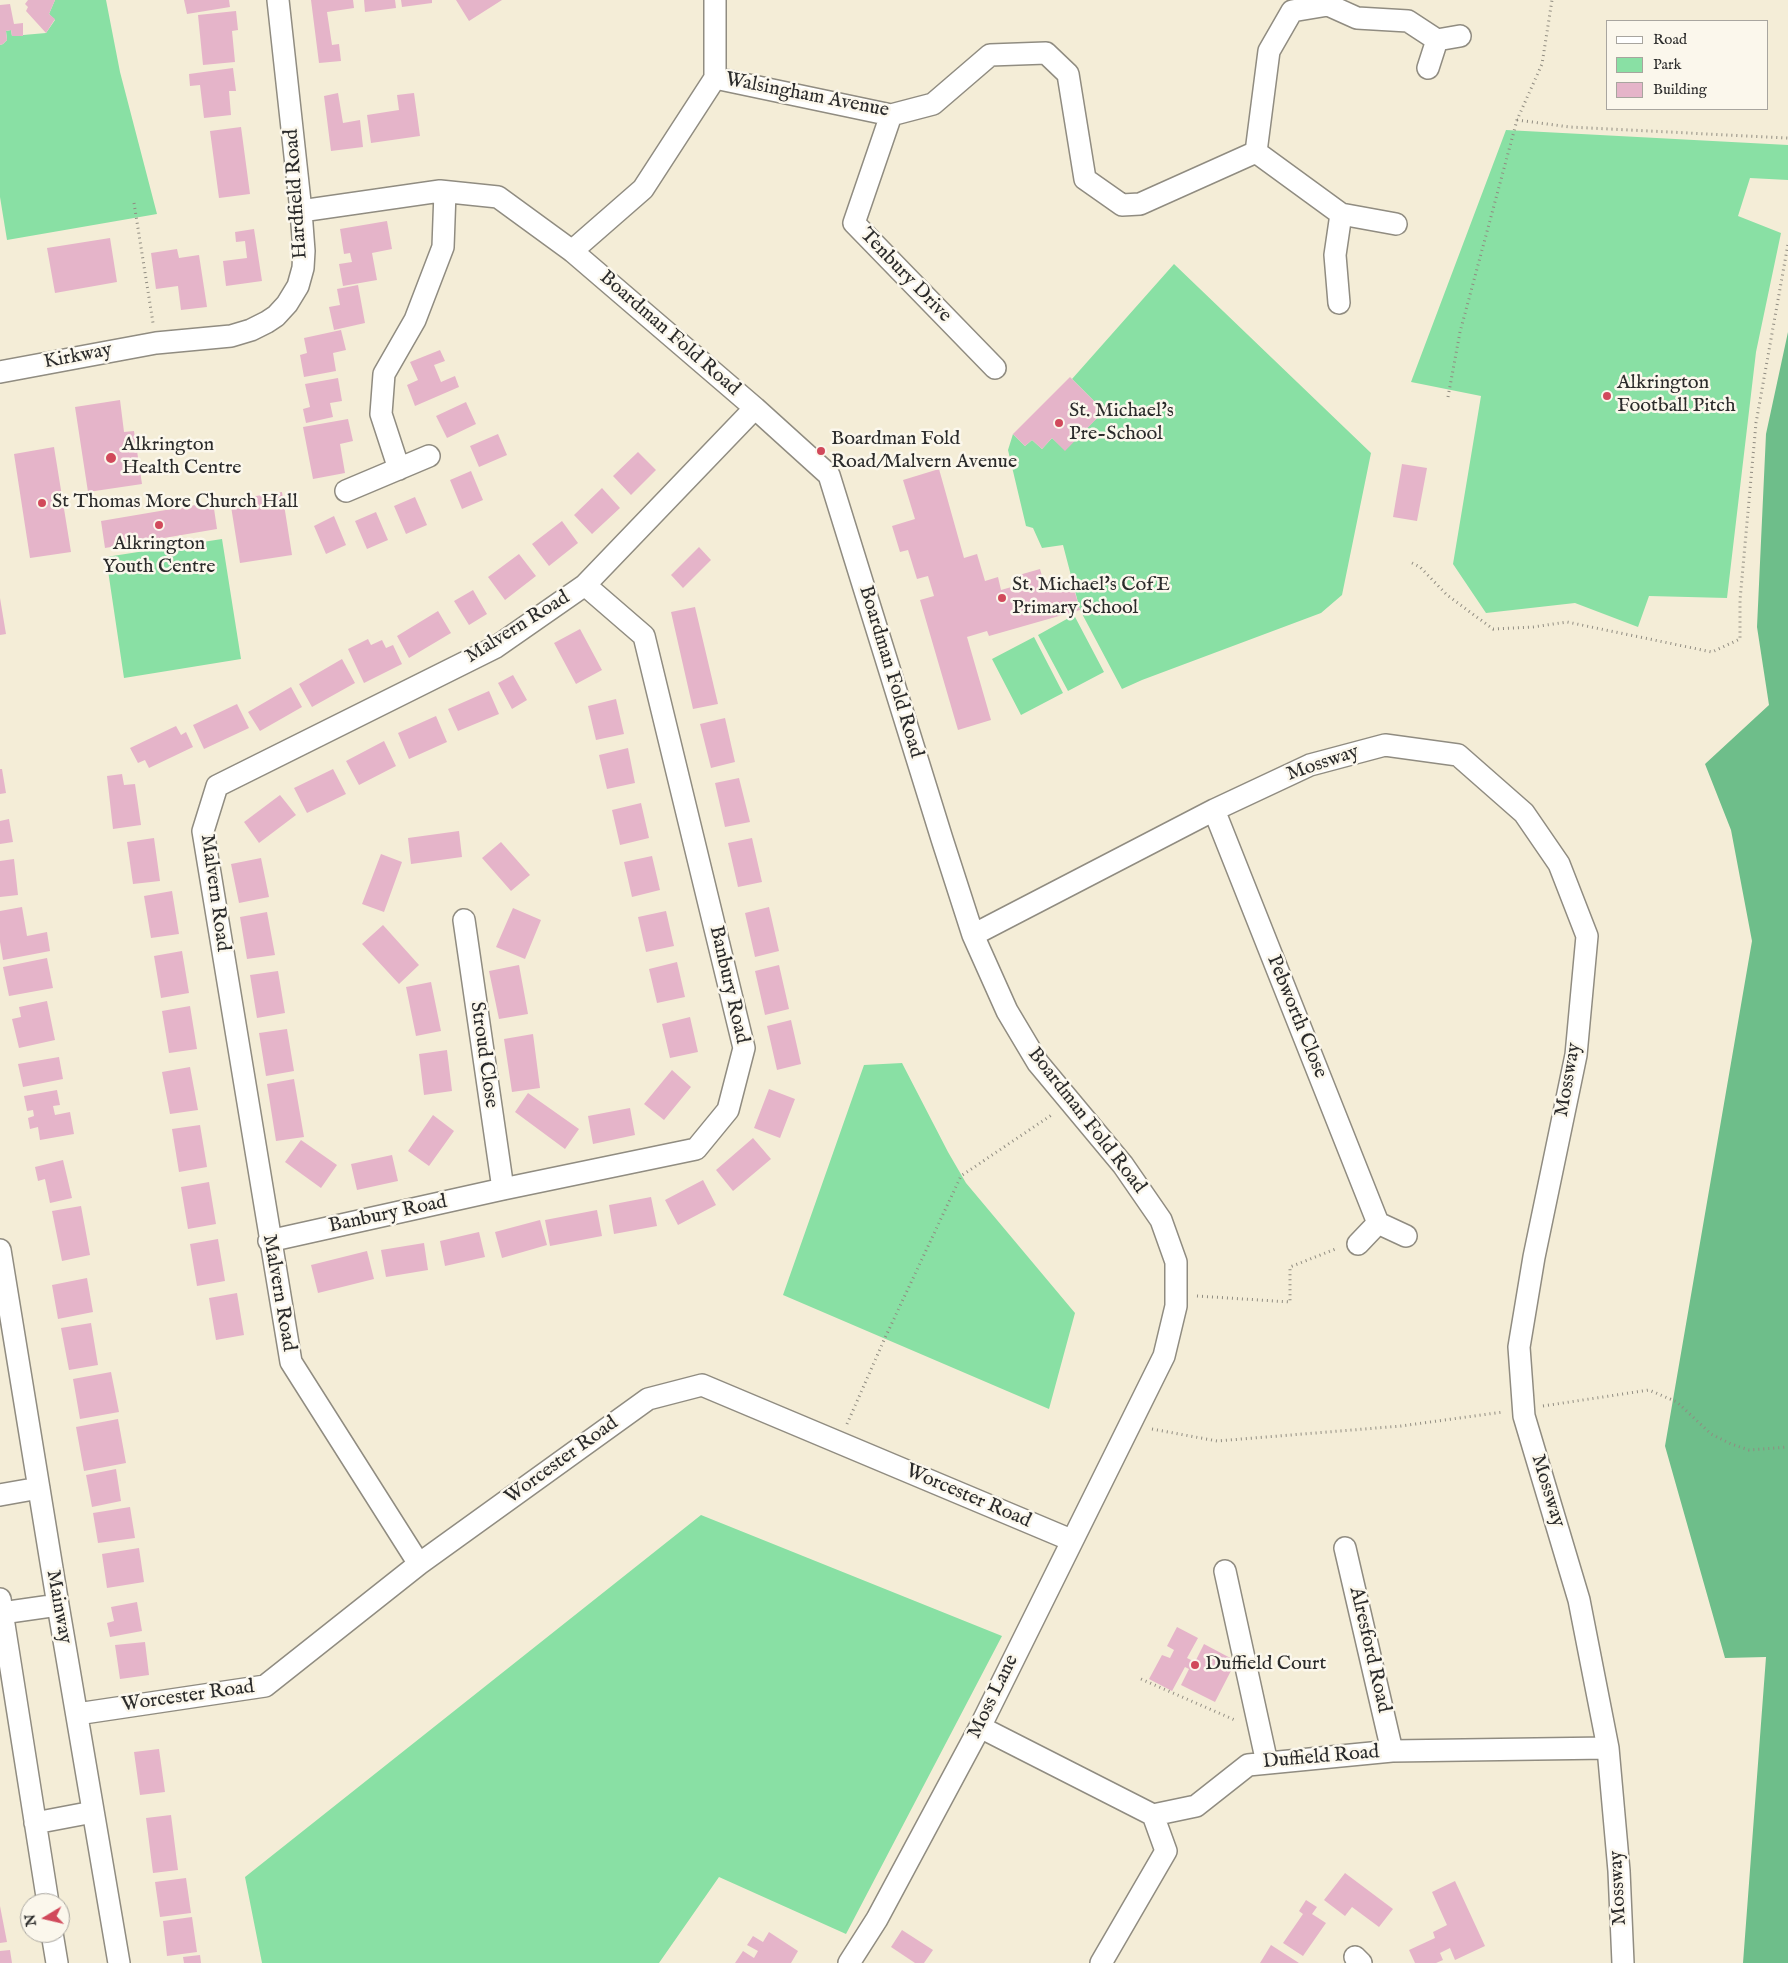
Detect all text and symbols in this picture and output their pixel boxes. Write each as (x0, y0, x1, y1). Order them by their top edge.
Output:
legend (1606, 20, 1768, 110)
text: Road (1653, 30, 1687, 49)
text: Park (1653, 55, 1682, 74)
street label: Walsingham Avenue (723, 68, 891, 124)
text: Building (1653, 80, 1707, 99)
street label: Hardfield Road (280, 128, 314, 260)
street label: Tenbury Drive (854, 224, 956, 328)
street label: Boardman Fold Road (594, 266, 744, 402)
street label: Kirkway (42, 339, 114, 375)
place label: Alkrington Football Pitch (1617, 372, 1736, 419)
marker: Alkrington Football Pitch (1601, 390, 1613, 402)
place label: St. Michael's Pre-School (1069, 400, 1174, 447)
marker: St. Michael's Pre-School (1053, 417, 1065, 429)
place label: Boardman Fold Road/Malvern Avenue (831, 428, 1017, 475)
place label: Alkrington Health Centre (122, 434, 242, 481)
marker: Boardman Fold Road/Malvern Avenue (815, 445, 827, 457)
marker: Alkrington Health Centre (104, 451, 118, 465)
place label: St Thomas More Church Hall (52, 491, 298, 515)
marker: St Thomas More Church Hall (36, 497, 48, 509)
marker: Alkrington Youth Centre (153, 519, 165, 531)
place label: Alkrington Youth Centre (103, 533, 215, 580)
place label: St. Michael's CofE Primary School (1012, 574, 1170, 621)
street label: Boardman Fold Road (852, 583, 928, 761)
street label: Malvern Road (462, 587, 574, 669)
marker: St. Michael's CofE Primary School (996, 592, 1008, 604)
street label: Mossway (1284, 740, 1362, 788)
street label: Malvern Road (194, 833, 234, 953)
street label: Banbury Road (703, 924, 753, 1046)
street label: Pebworth Close (1260, 952, 1332, 1082)
street label: Stroud Close (464, 1000, 502, 1110)
street label: Mossway (1551, 1041, 1587, 1119)
street label: Boardman Fold Road (1022, 1043, 1150, 1199)
street label: Banbury Road (327, 1191, 449, 1239)
street label: Malvern Road (256, 1233, 300, 1353)
street label: Worcester Road (501, 1412, 623, 1510)
street label: Mossway (1525, 1452, 1569, 1530)
street label: Worcester Road (902, 1460, 1034, 1534)
street label: Mainway (40, 1568, 76, 1646)
street label: Alresford Road (1343, 1585, 1395, 1715)
street label: Moss Lane (963, 1651, 1025, 1743)
place label: Duffield Court (1205, 1653, 1326, 1677)
marker: Duffield Court (1189, 1659, 1201, 1671)
street label: Worcester Road (120, 1676, 256, 1718)
street label: Duffield Road (1262, 1741, 1380, 1775)
street label: Mossway (1605, 1850, 1633, 1926)
north arrow (20, 1893, 70, 1943)
text: N (21, 1913, 41, 1928)

